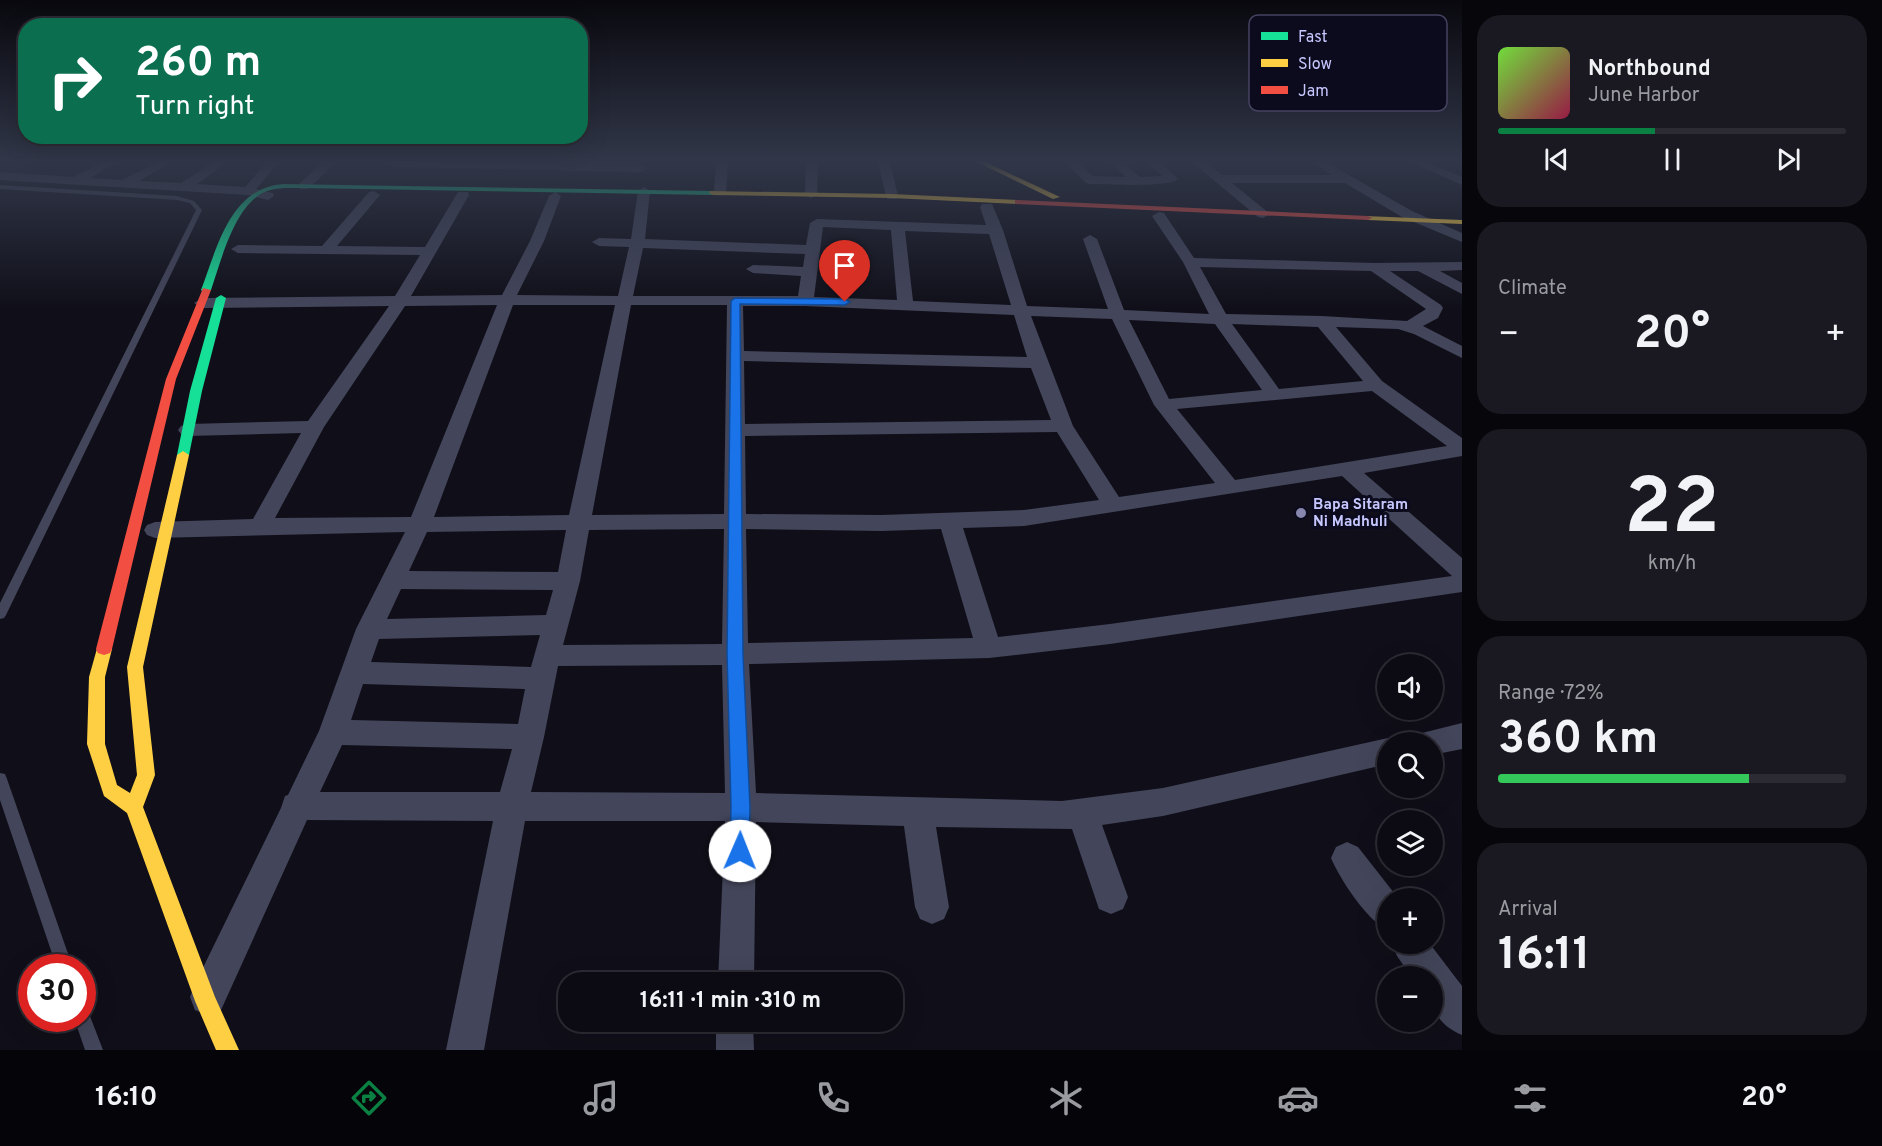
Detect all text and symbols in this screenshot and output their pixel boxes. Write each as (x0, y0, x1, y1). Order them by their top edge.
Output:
legend (1249, 15, 1447, 111)
text: Fast (1298, 28, 1328, 48)
text: 260 m (135, 38, 261, 91)
icon: right (36, 42, 114, 120)
text: Slow (1298, 55, 1332, 75)
text: Northbound (1588, 56, 1711, 83)
text: Jam (1298, 82, 1329, 102)
text: June Harbor (1588, 83, 1700, 109)
text: Turn right (135, 90, 254, 124)
icon: previous (1540, 143, 1573, 176)
icon: pause (1656, 143, 1689, 176)
icon: next (1772, 143, 1805, 176)
pin (819, 240, 870, 302)
icon: arrive (828, 249, 861, 282)
text: Climate (1498, 276, 1567, 302)
text: 20° (1634, 307, 1710, 364)
text: − (1498, 315, 1519, 357)
text: + (1825, 315, 1846, 357)
text: 22 (1624, 462, 1720, 561)
place label: Bapa Sitaram Ni Madhuli (1313, 496, 1408, 532)
marker: Bapa Sitaram Ni Madhuli (1294, 506, 1308, 520)
text: km/h (1648, 551, 1696, 577)
map controls (1377, 654, 1443, 1032)
button: sound (1377, 654, 1443, 720)
text: Range · 72% (1498, 681, 1604, 707)
text: 360 km (1498, 712, 1658, 769)
button: search (1377, 732, 1443, 798)
button: layers (1377, 810, 1443, 876)
position arrow (708, 819, 772, 883)
button: + (1377, 888, 1443, 954)
text: Arrival (1498, 897, 1558, 923)
text: 16:11 (1498, 928, 1591, 985)
speed limit sign: 30 (18, 954, 96, 1032)
button: − (1377, 966, 1443, 1032)
text: 16:11 · 1 min · 310 m (640, 988, 821, 1015)
icon: directions (348, 1077, 390, 1119)
icon: music (580, 1077, 622, 1119)
icon: phone (812, 1077, 854, 1119)
icon: climate (1045, 1077, 1087, 1119)
icon: car (1277, 1077, 1319, 1119)
icon: filters (1509, 1077, 1551, 1119)
text: 16:10 (95, 1081, 158, 1115)
text: 20° (1741, 1081, 1787, 1115)

